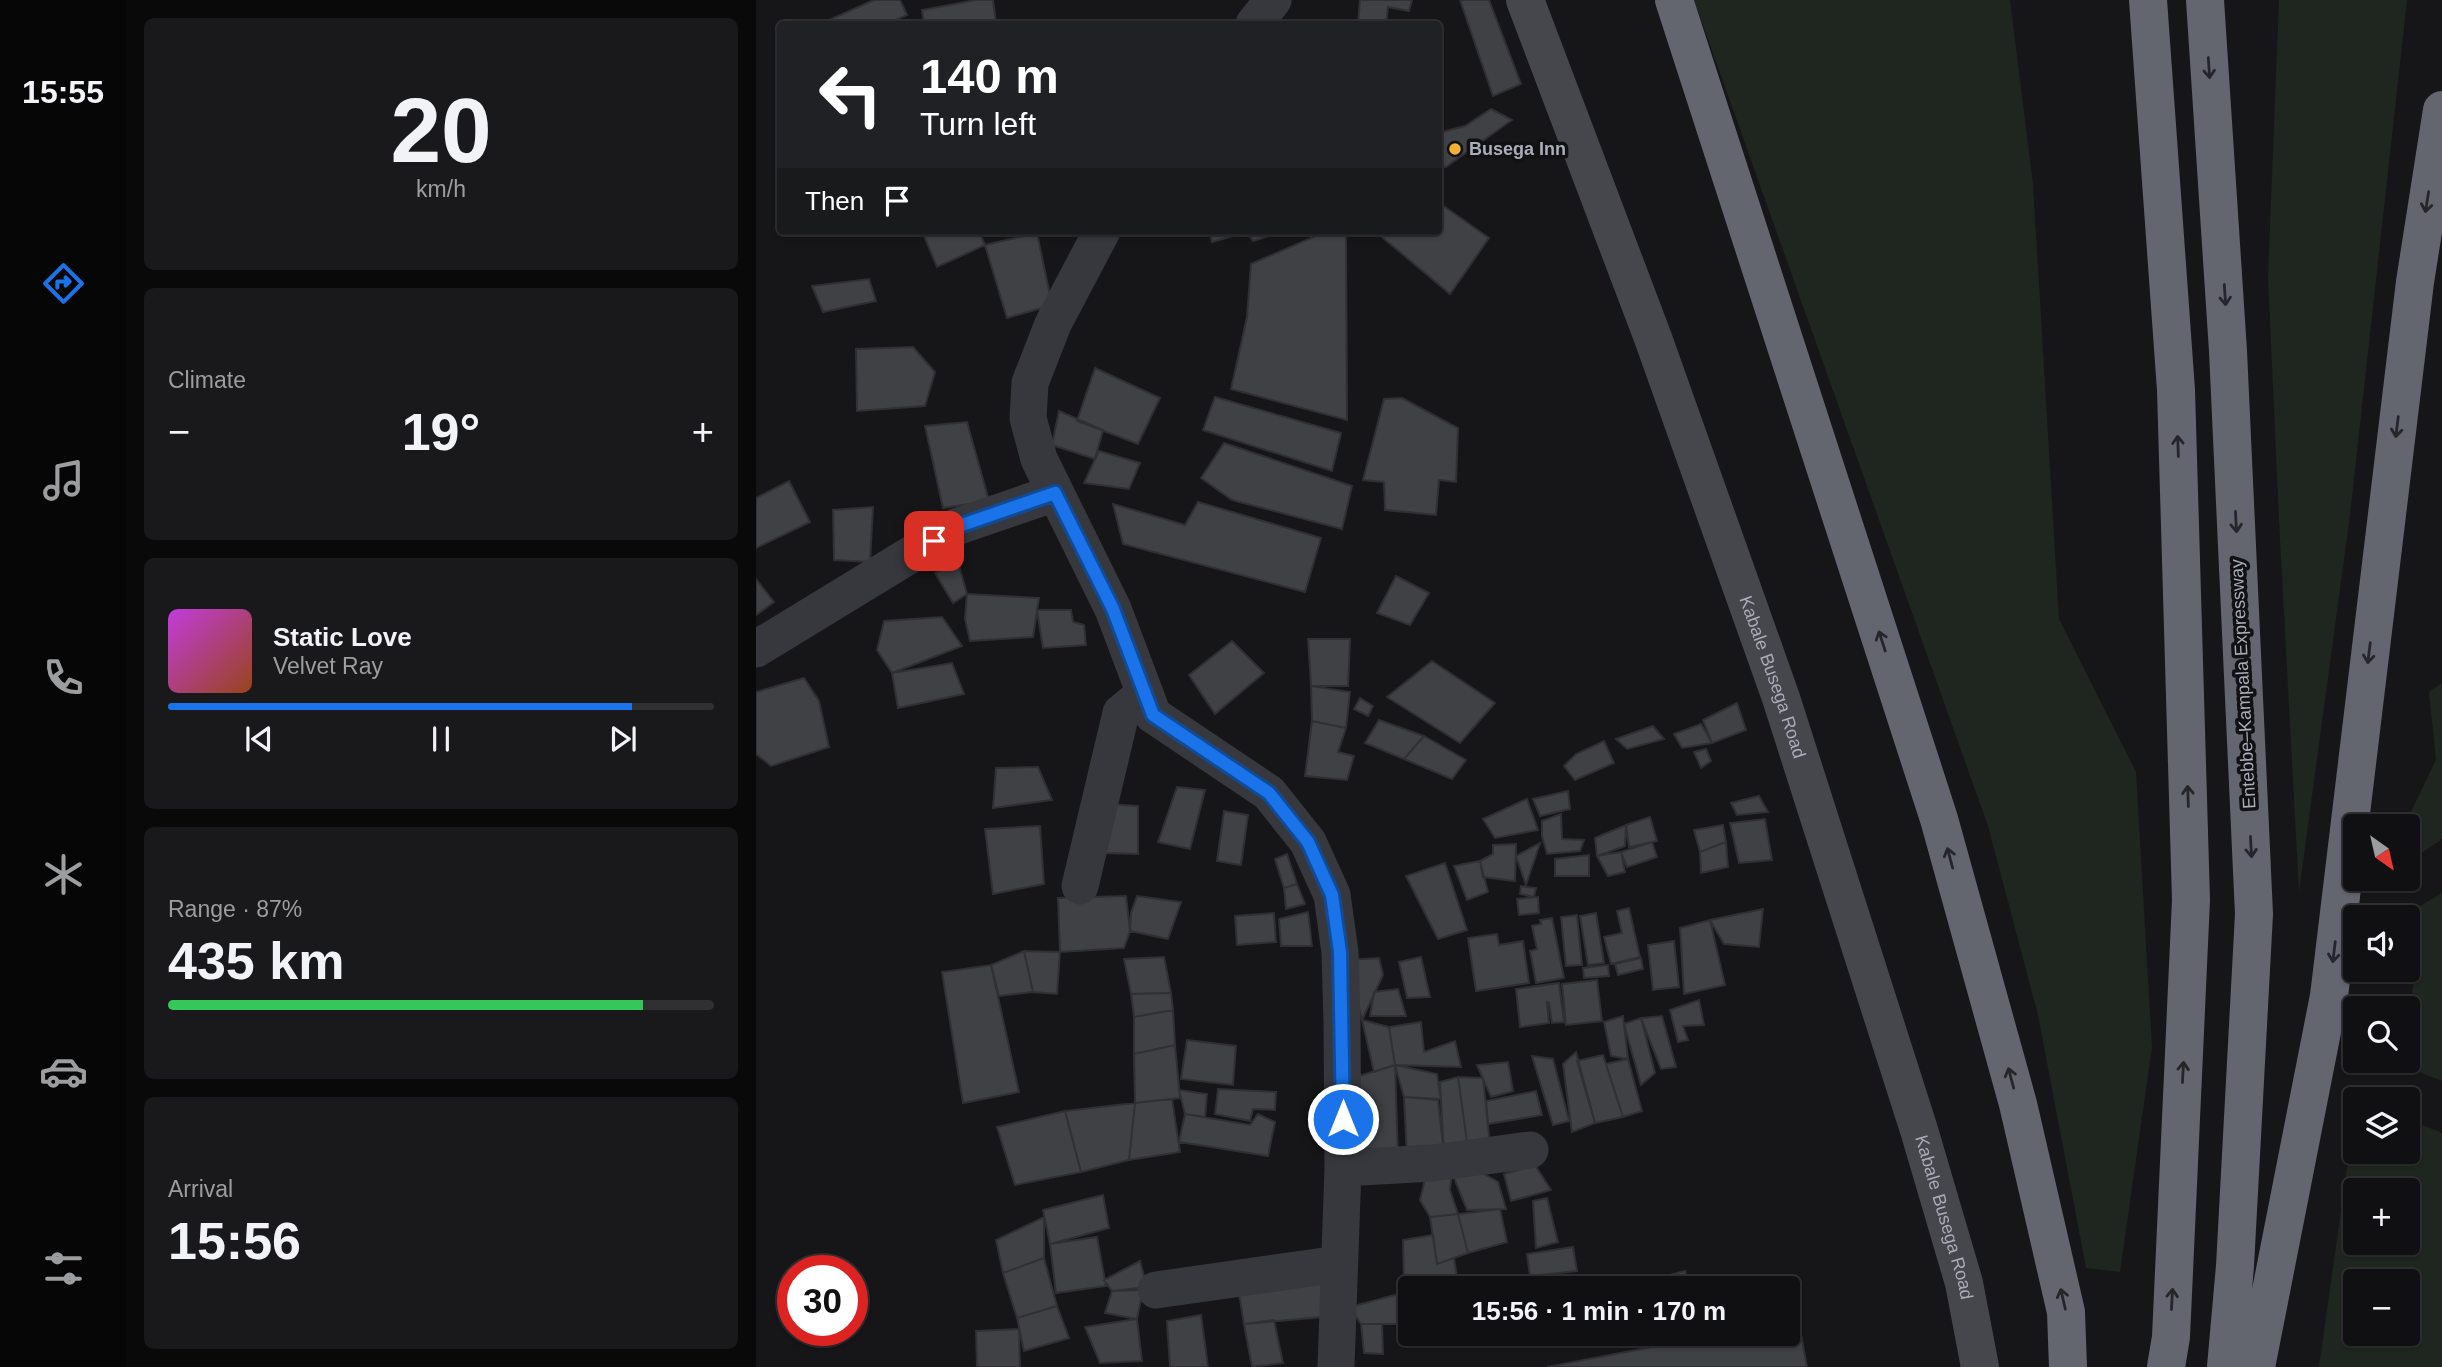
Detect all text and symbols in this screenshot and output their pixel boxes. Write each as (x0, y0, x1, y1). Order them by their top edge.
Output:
icon: left (805, 49, 896, 140)
text: 140 m (920, 49, 1059, 103)
one-way arrow (2203, 56, 2216, 79)
text: 15:55 (22, 74, 104, 110)
text: 20 (390, 80, 492, 181)
text: Turn left (920, 106, 1036, 142)
place label: Busega Inn (1469, 139, 1566, 159)
marker: Busega Inn (1447, 141, 1463, 157)
text: km/h (416, 176, 466, 202)
icon: arrive (878, 182, 916, 220)
text: Then (805, 186, 864, 216)
one-way arrow (2420, 190, 2433, 213)
icon: directions (39, 259, 88, 308)
one-way arrow (2218, 283, 2231, 306)
text: Climate (168, 367, 246, 393)
text: 19° (402, 403, 480, 461)
text: − (168, 411, 190, 453)
text: + (692, 411, 714, 453)
one-way arrow (2390, 415, 2403, 438)
one-way arrow (2171, 435, 2185, 458)
icon: music (39, 456, 88, 505)
pin (904, 511, 964, 571)
one-way arrow (2230, 511, 2243, 534)
icon: arrive (915, 522, 953, 560)
street label: Entebbe–Kampala Expressway (2226, 559, 2260, 809)
street label: Kabale Busega Road (1736, 593, 1810, 761)
text: Static Love (273, 622, 412, 652)
one-way arrow (1875, 631, 1887, 653)
one-way arrow (2362, 641, 2375, 664)
icon: phone (39, 653, 88, 702)
text: Velvet Ray (273, 653, 383, 679)
icon: previous (240, 720, 278, 758)
icon: pause (422, 720, 460, 758)
icon: next (604, 720, 642, 758)
one-way arrow (2181, 784, 2195, 807)
north arrow (2343, 814, 2420, 891)
map controls (2343, 814, 2420, 1346)
one-way arrow (2244, 836, 2257, 859)
one-way arrow (1943, 848, 1956, 870)
icon: climate (39, 850, 88, 899)
text: Range · 87% (168, 896, 302, 922)
button: sound (2343, 905, 2420, 982)
text: 435 km (168, 932, 344, 990)
one-way arrow (2328, 940, 2341, 963)
button: search (2343, 996, 2420, 1073)
icon: car (39, 1047, 88, 1096)
one-way arrow (2177, 1061, 2190, 1084)
one-way arrow (2003, 1067, 2016, 1089)
position arrow (1306, 1082, 1380, 1156)
button: layers (2343, 1087, 2420, 1164)
street label: Kabale Busega Road (1911, 1133, 1977, 1301)
text: Arrival (168, 1176, 233, 1202)
button: + (2343, 1178, 2420, 1255)
text: 15:56 (168, 1212, 301, 1270)
icon: filters (39, 1244, 88, 1293)
speed limit sign: 30 (777, 1255, 868, 1346)
button: − (2343, 1269, 2420, 1346)
one-way arrow (2056, 1288, 2069, 1311)
one-way arrow (2166, 1288, 2179, 1311)
text: 15:56 · 1 min · 170 m (1472, 1296, 1726, 1326)

